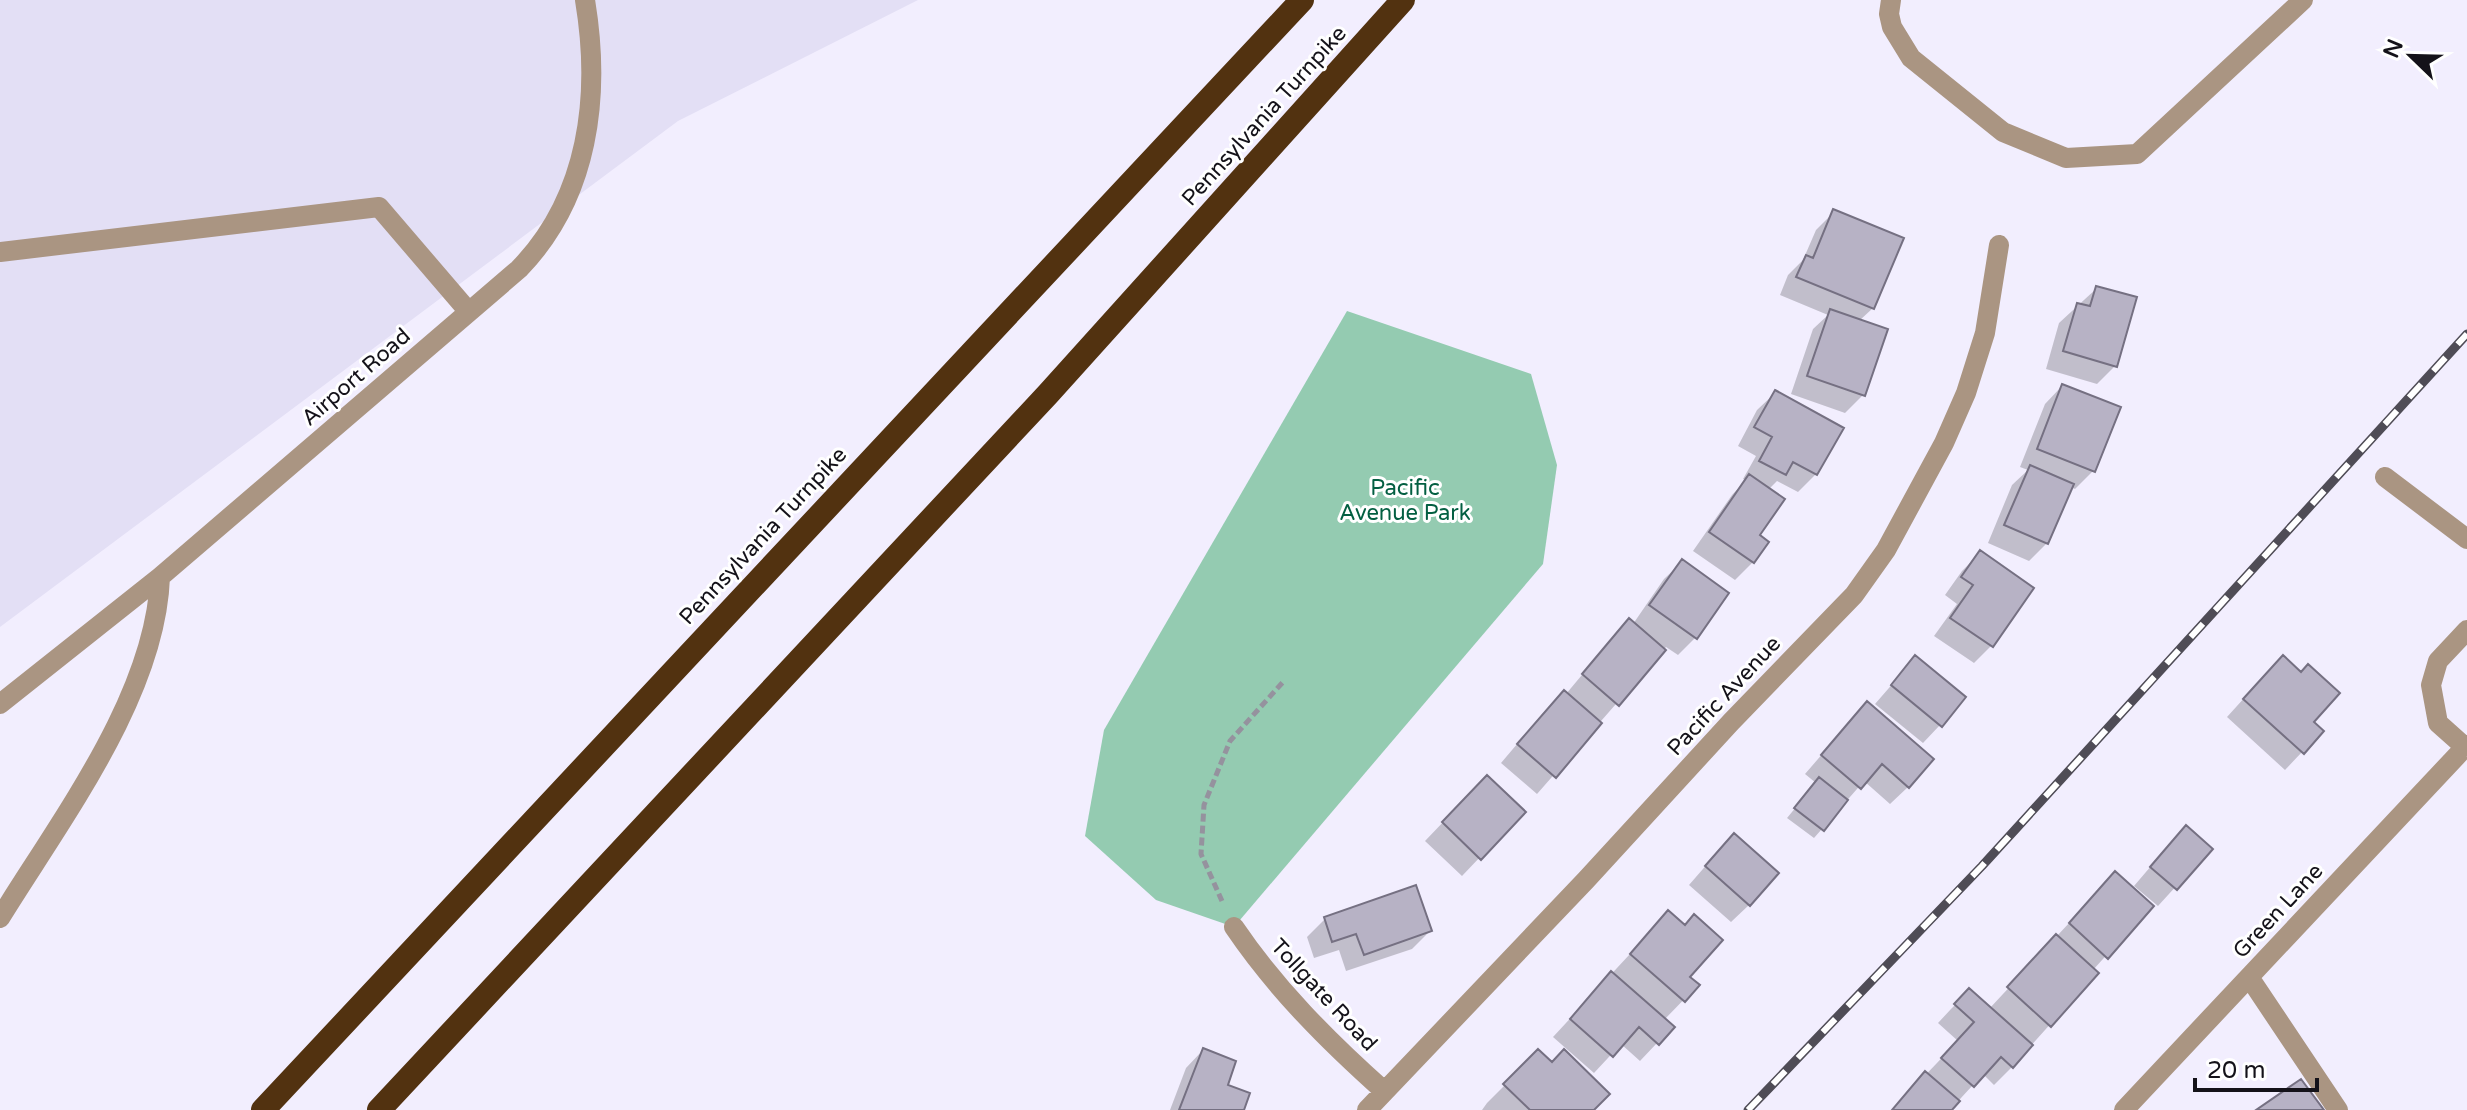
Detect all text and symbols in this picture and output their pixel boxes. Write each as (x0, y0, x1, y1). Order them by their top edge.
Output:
north arrow (2371, 16, 2451, 96)
street label: Pennsylvania Turnpike (1176, 21, 1352, 211)
text: N (2378, 35, 2409, 62)
street label: Airport Road (296, 323, 416, 431)
street label: Pennsylvania Turnpike (674, 442, 852, 630)
park label: Pacific Avenue Park (1339, 475, 1471, 526)
street label: Pacific Avenue (1662, 631, 1786, 761)
street label: Green Lane (2228, 858, 2328, 964)
street label: Tollgate Road (1265, 933, 1383, 1057)
scale bar (2195, 1042, 2317, 1092)
text: 20 m (2207, 1056, 2265, 1085)

